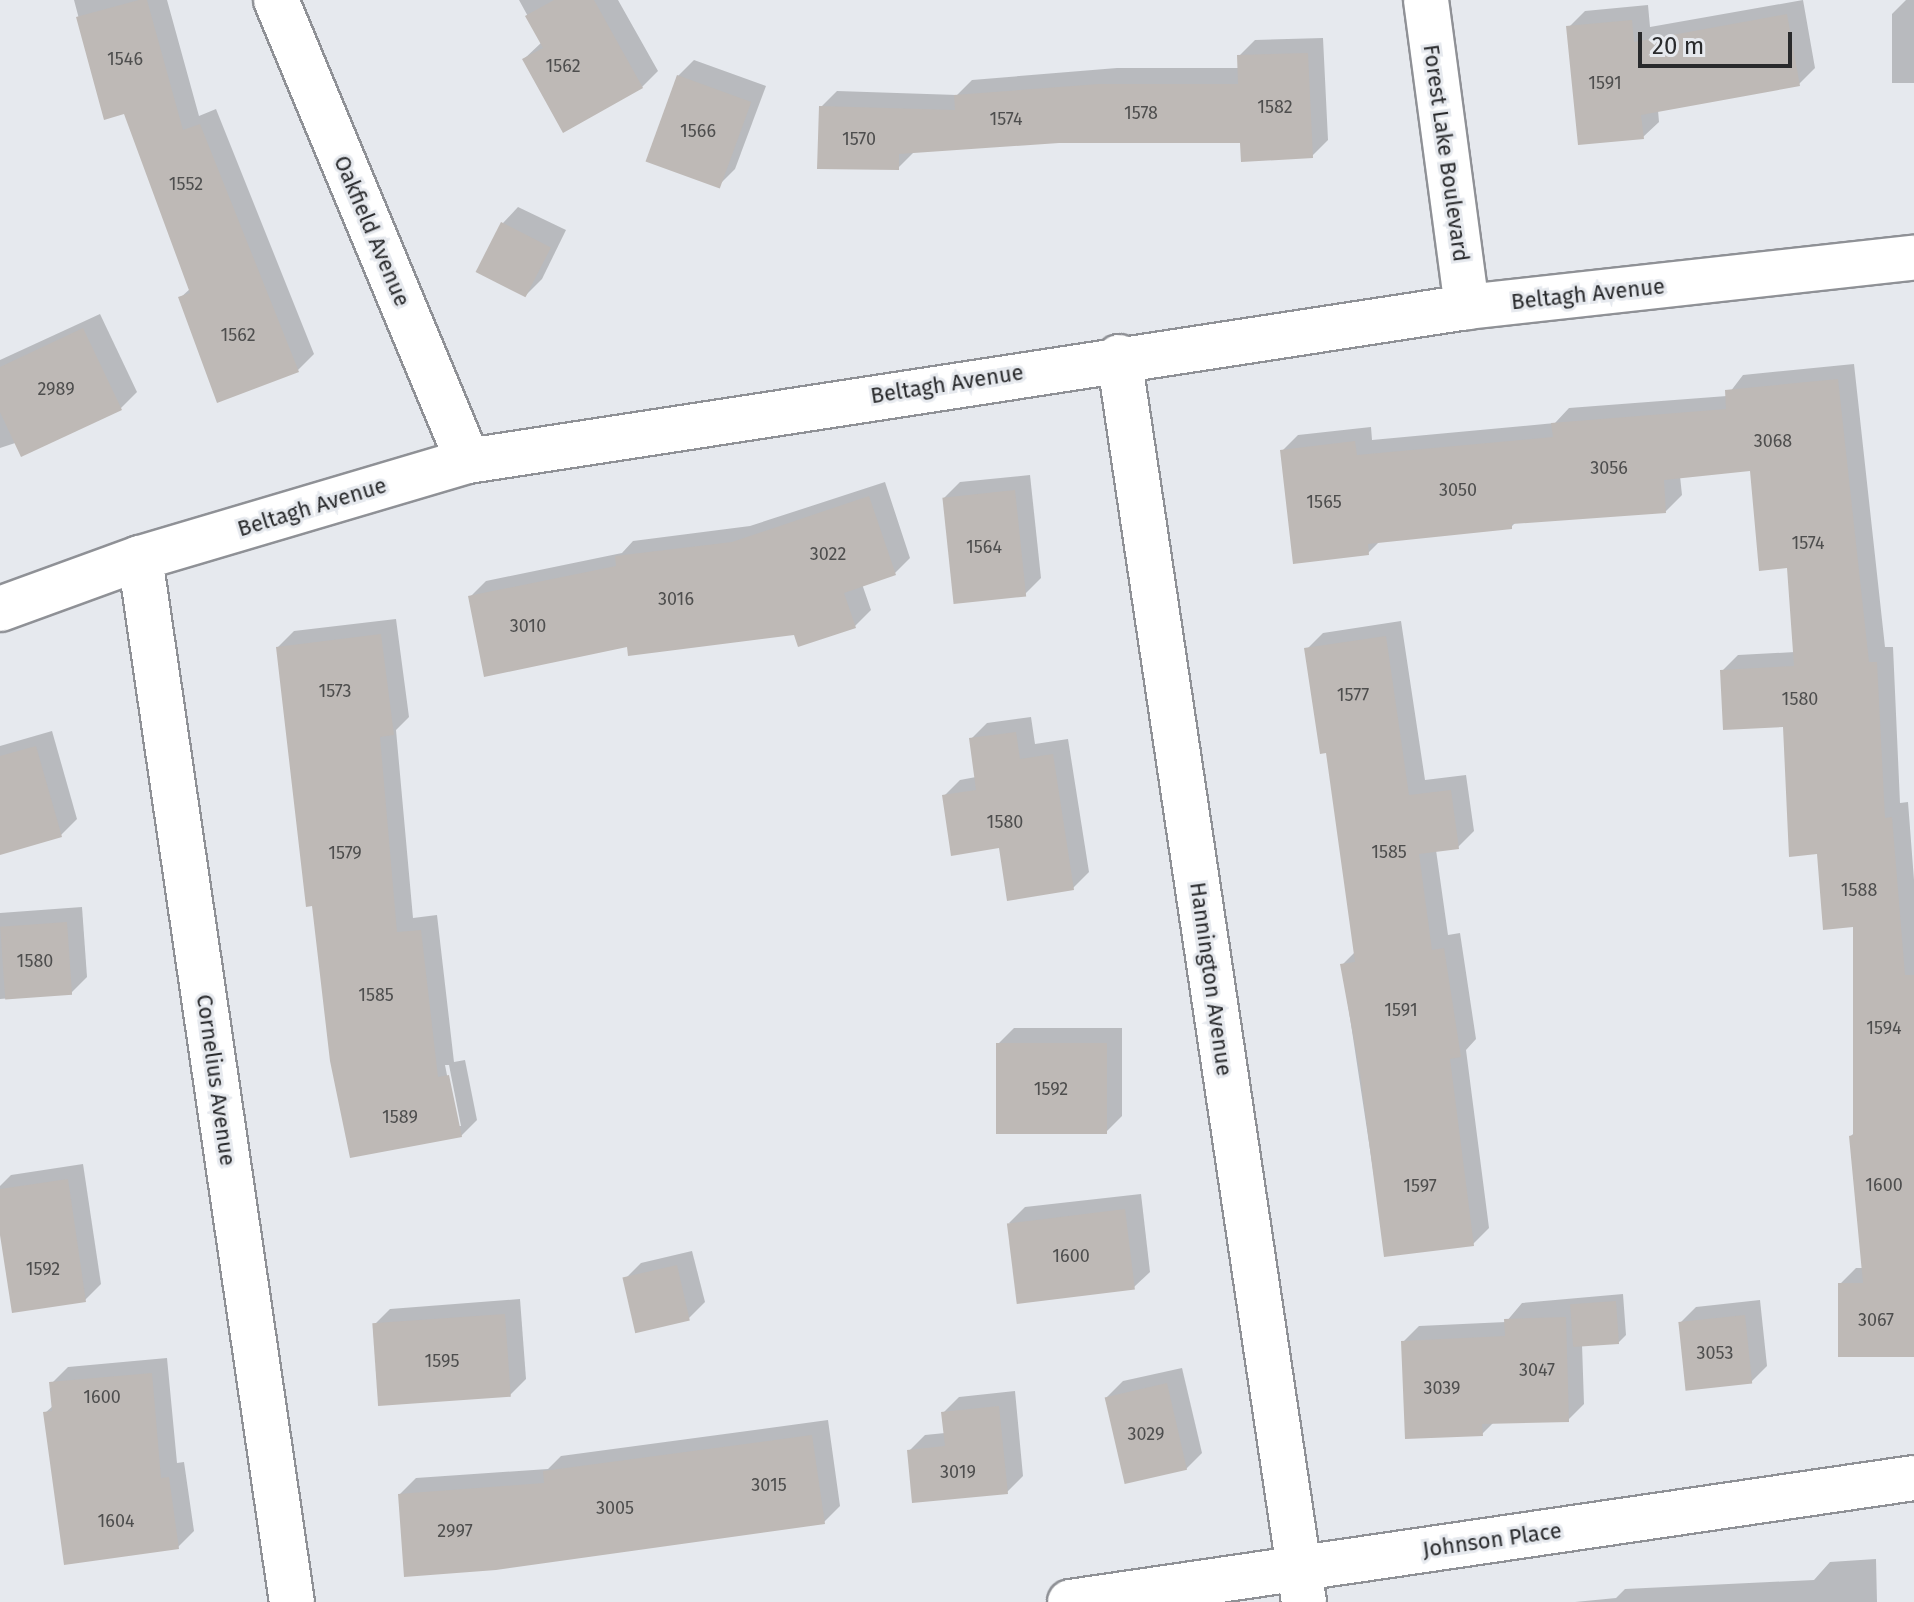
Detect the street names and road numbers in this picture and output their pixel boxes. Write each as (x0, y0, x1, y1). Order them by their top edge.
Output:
street label: Forest Lake Boulevard (1418, 43, 1474, 263)
street label: Oakfield Avenue (328, 152, 416, 310)
street label: Beltagh Avenue (1510, 273, 1666, 315)
street label: Beltagh Avenue (869, 359, 1025, 409)
street label: Beltagh Avenue (234, 472, 390, 542)
street label: Hannington Avenue (1184, 880, 1238, 1078)
street label: Cornelius Avenue (191, 993, 241, 1167)
street label: Johnson Place (1421, 1517, 1563, 1563)

